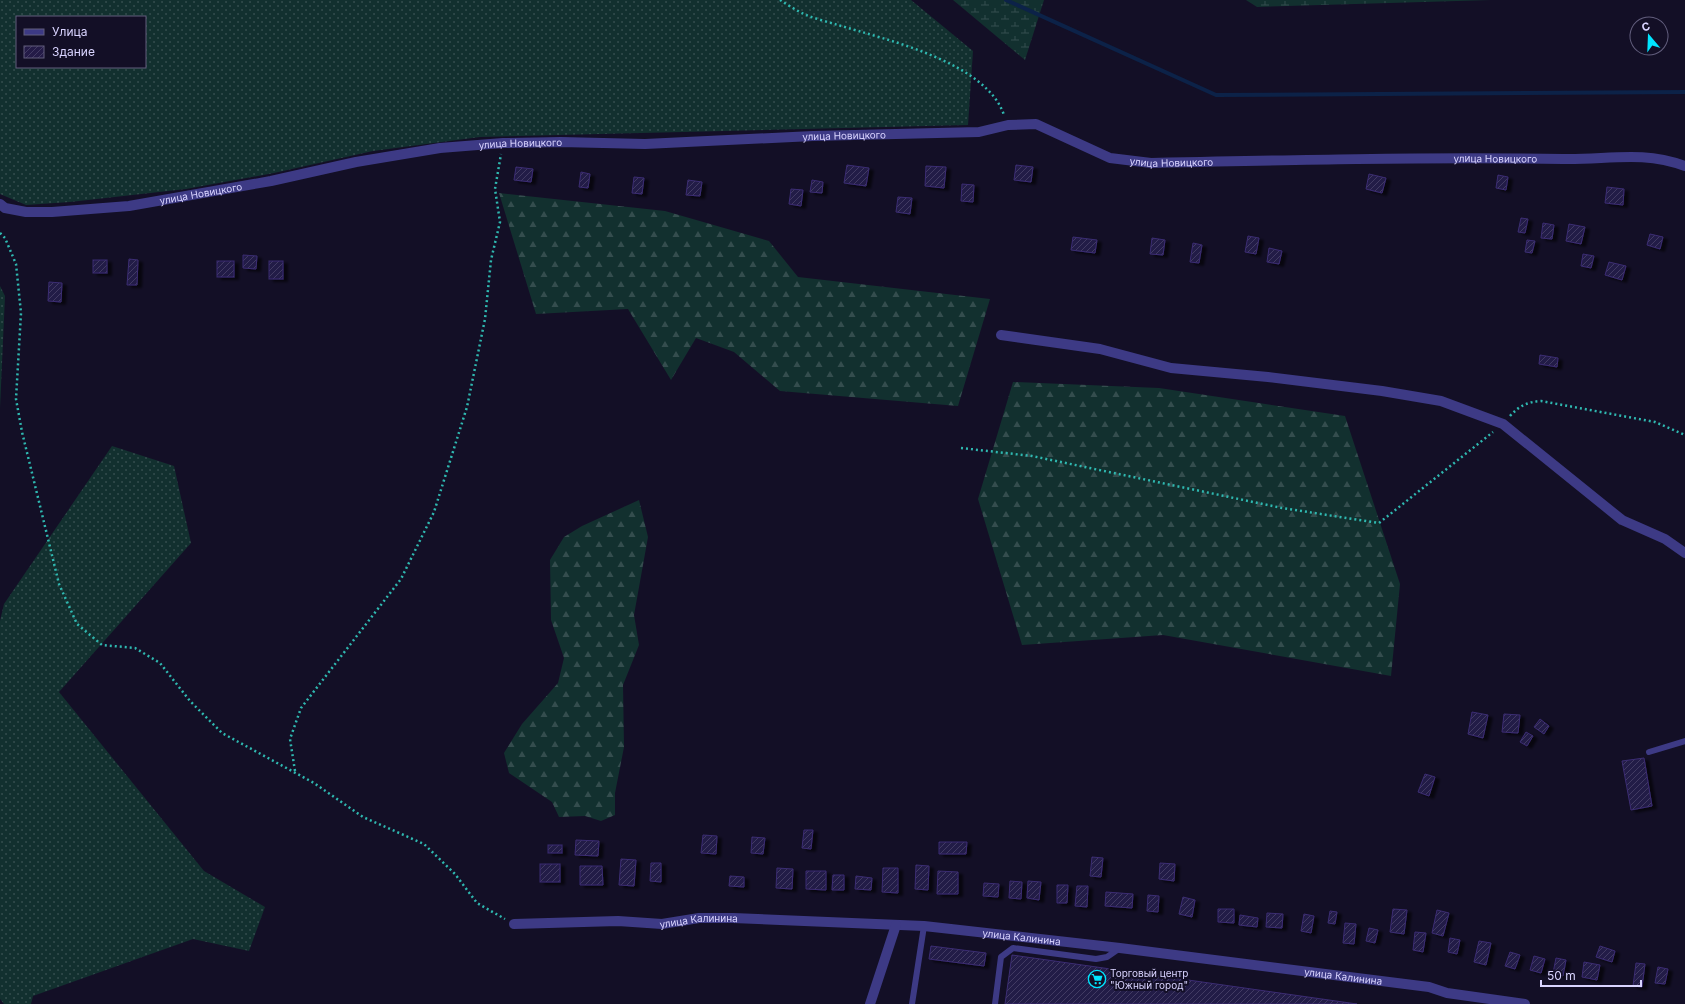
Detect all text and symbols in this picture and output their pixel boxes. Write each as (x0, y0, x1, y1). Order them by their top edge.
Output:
legend (16, 16, 146, 68)
north arrow (1629, 16, 1669, 56)
text: С (1640, 19, 1652, 34)
text: Улица (52, 24, 87, 39)
text: Здание (52, 44, 95, 59)
street label: улица Новицкого (802, 128, 886, 143)
street label: улица Новицкого (478, 136, 562, 151)
street label: улица Новицкого (1454, 152, 1537, 165)
street label: улица Новицкого (1129, 154, 1213, 169)
street label: улица Новицкого (159, 180, 243, 207)
street label: улица Калинина (659, 912, 738, 930)
street label: улица Калинина (982, 927, 1061, 947)
scale bar (1541, 962, 1641, 988)
street label: улица Калинина (1303, 965, 1383, 987)
place label: Торговый центр "Южный город" (1110, 967, 1188, 991)
text: 50 m (1547, 968, 1576, 983)
supermarket icon: Торговый центр "Южный город" (1087, 969, 1107, 989)

